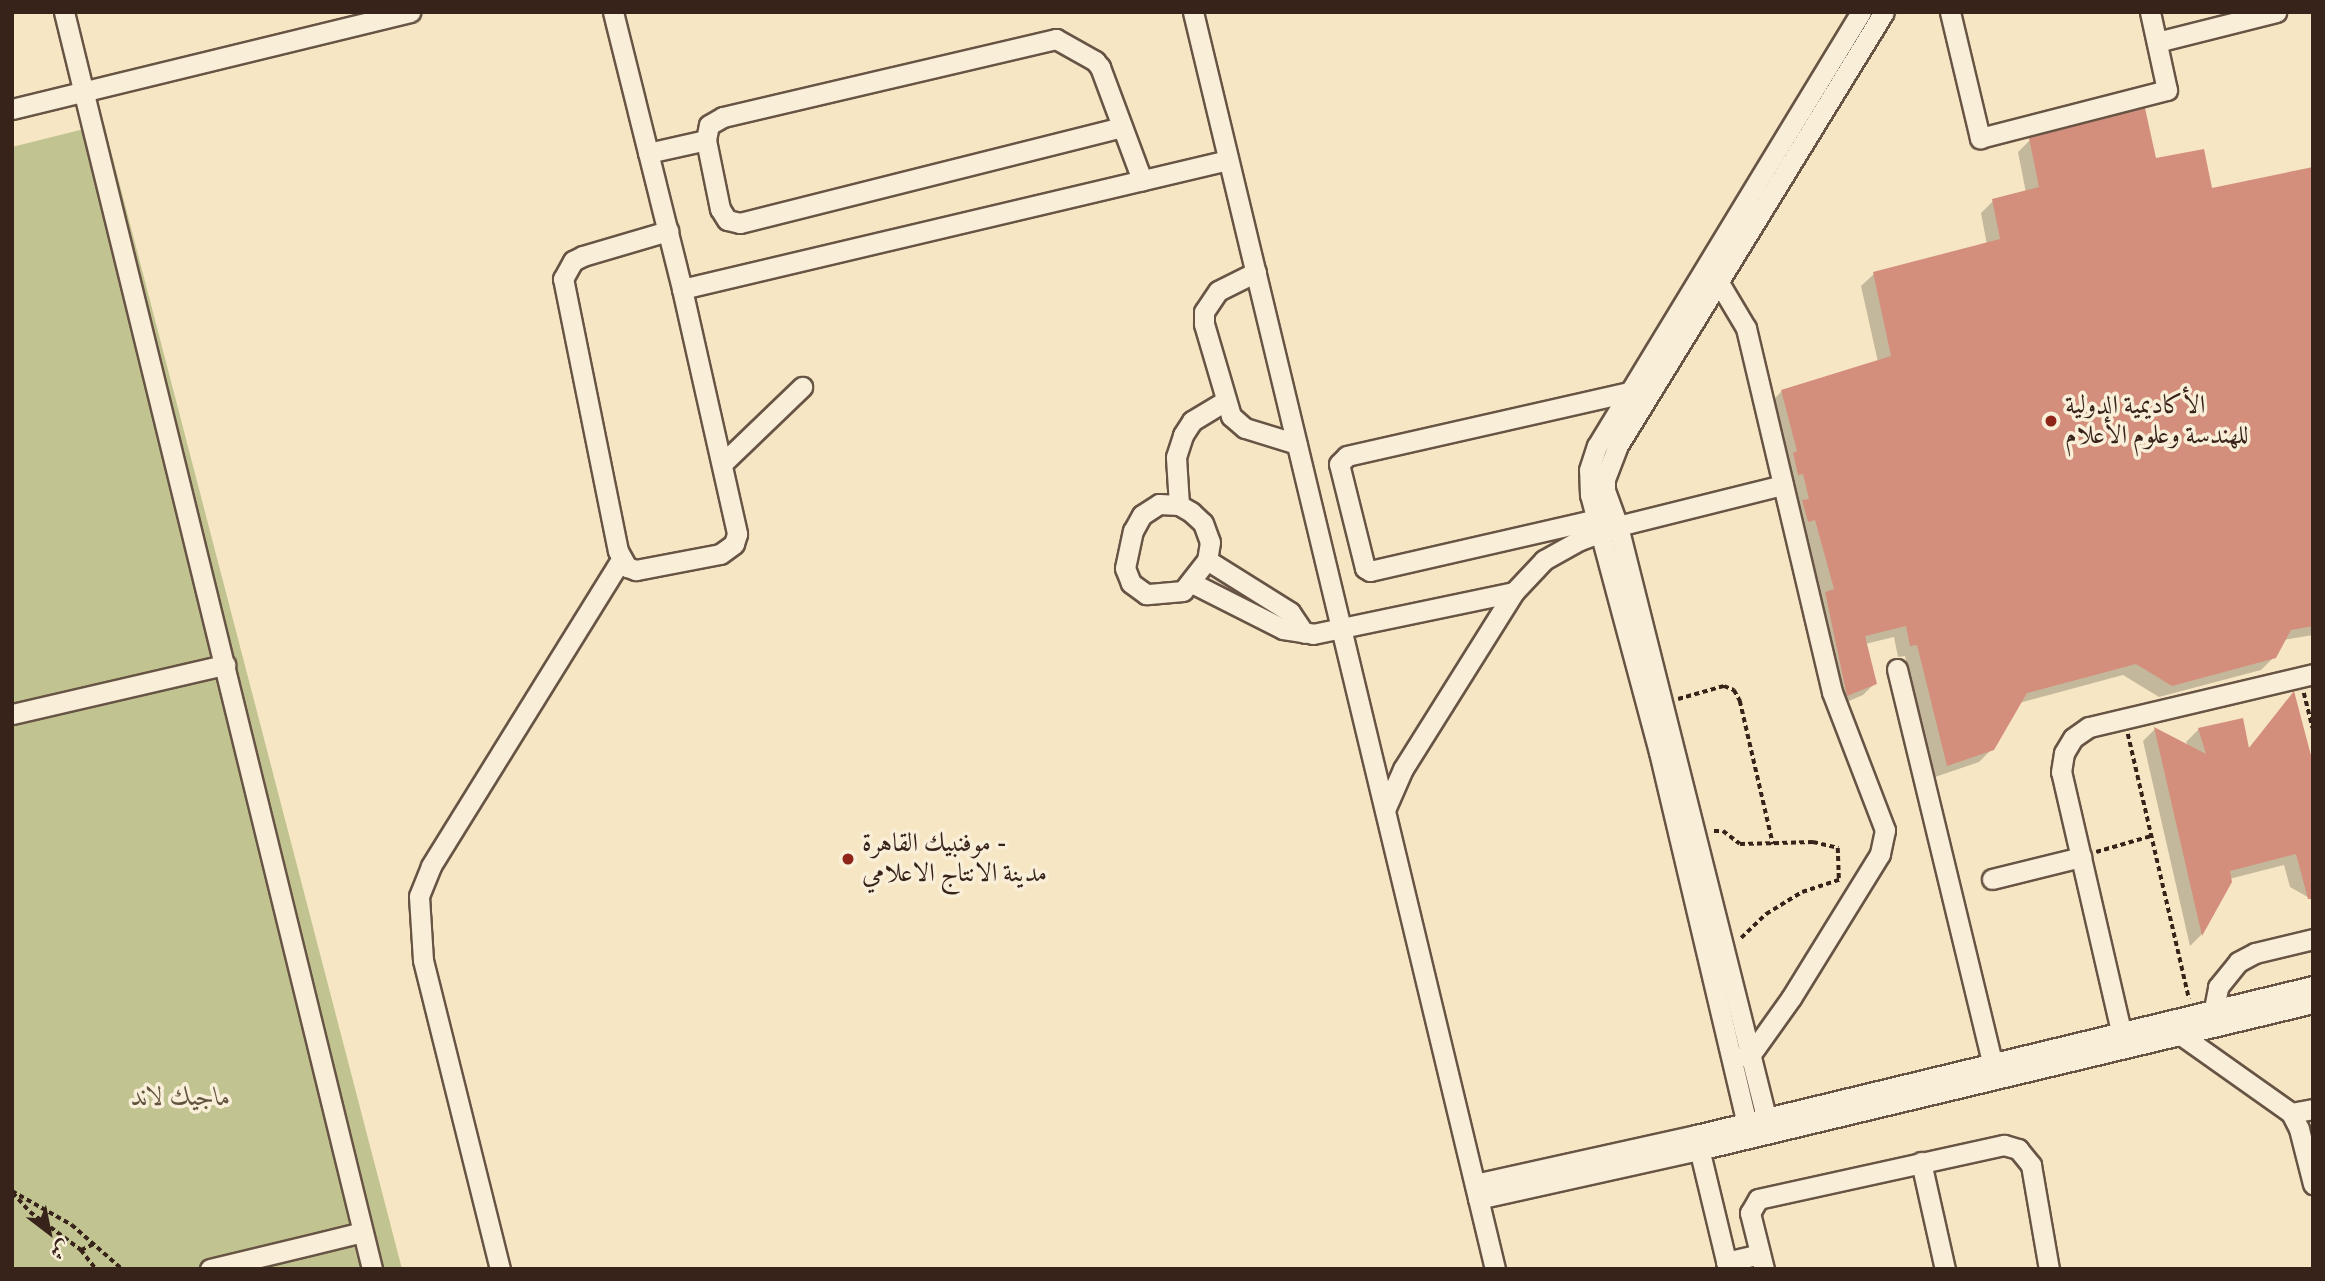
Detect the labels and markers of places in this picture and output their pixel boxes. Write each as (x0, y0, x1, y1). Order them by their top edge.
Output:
place label: الأكاديمية الدولية للهندسة وعلوم الأعلام (2065, 390, 2249, 452)
marker: الأكاديمية الدولية للهندسة وعلوم الأعلام (2043, 413, 2059, 429)
place label: موفنبيك القاهرة - مدينة الانتاج الاعلامي (862, 828, 1047, 890)
marker: موفنبيك القاهرة - مدينة الانتاج الاعلامي (840, 851, 856, 867)

